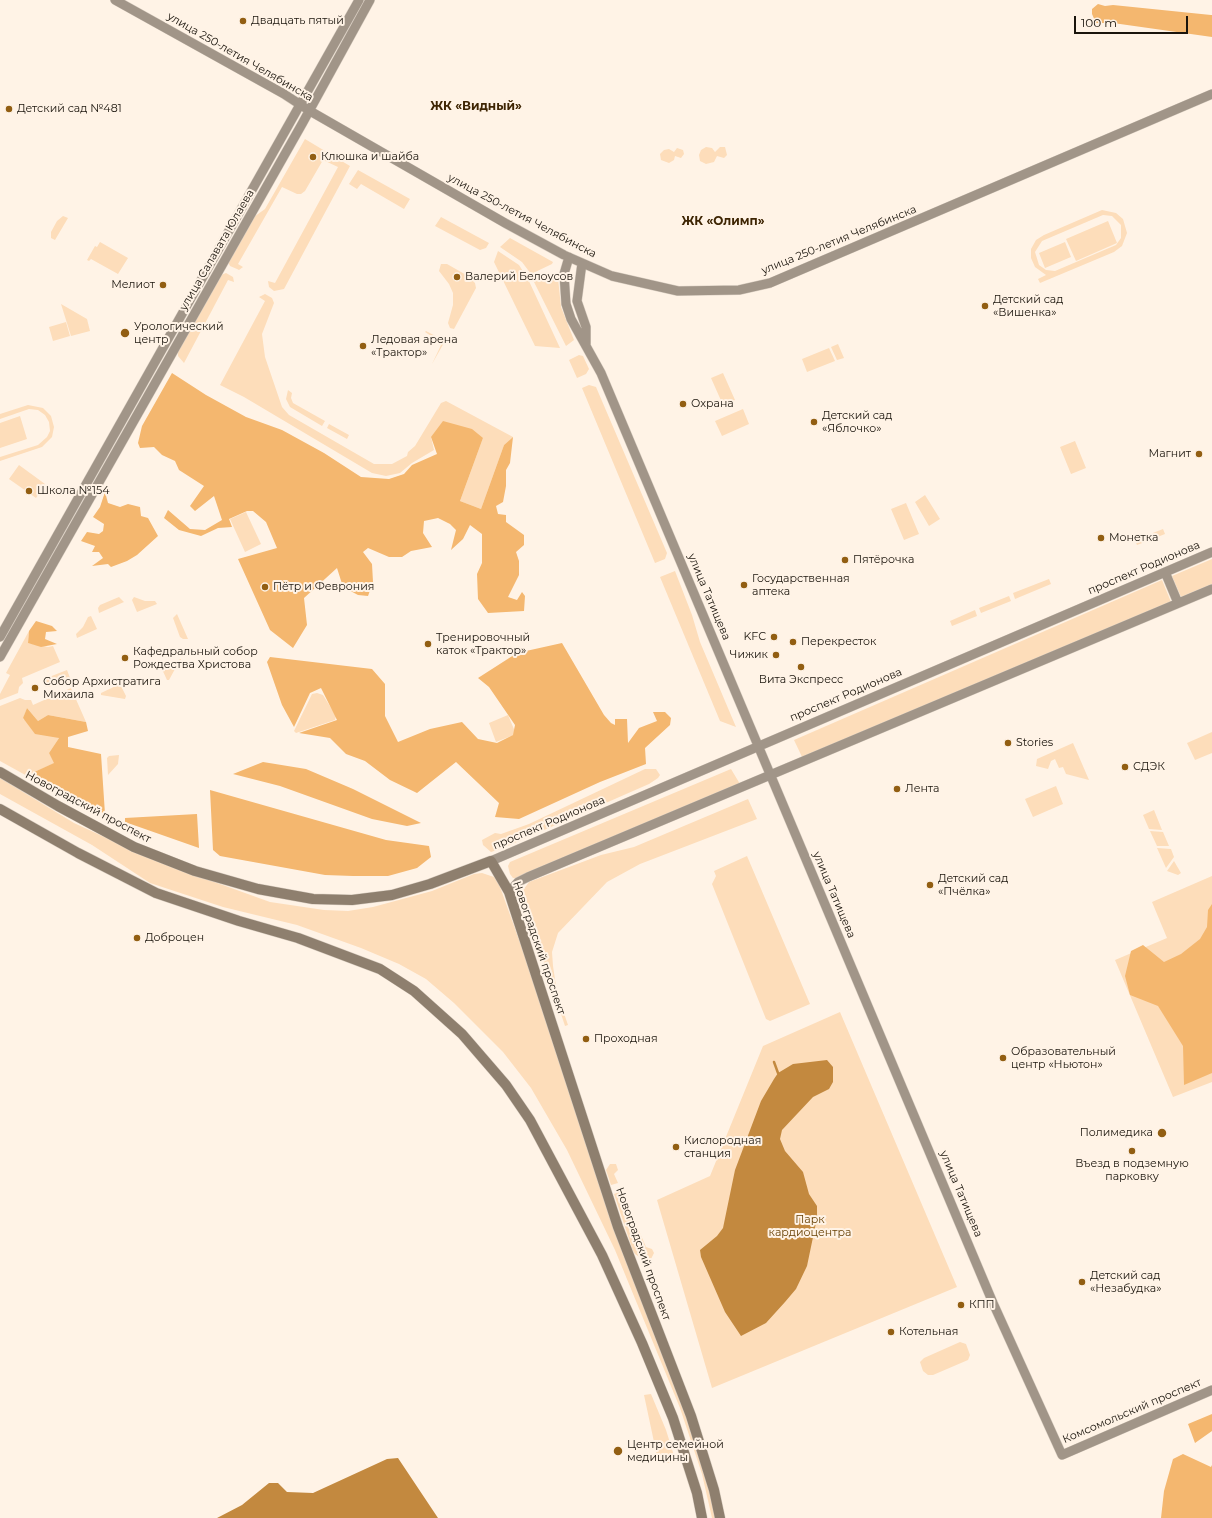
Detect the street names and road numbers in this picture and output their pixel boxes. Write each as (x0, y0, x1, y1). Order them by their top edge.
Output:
street label: улица 250-летия Челябинска (165, 10, 315, 104)
street label: улица 250-летия Челябинска (446, 171, 598, 261)
street label: улица Салавата Юлаева (177, 187, 257, 313)
street label: улица 250-летия Челябинска (759, 203, 919, 277)
street label: проспект Родионова (1086, 538, 1202, 598)
street label: улица Татищева (685, 552, 733, 642)
street label: проспект Родионова (788, 665, 904, 725)
street label: Новоградский проспект (23, 768, 153, 846)
street label: проспект Родионова (491, 793, 607, 853)
street label: улица Татищева (810, 850, 858, 940)
street label: Новоградский проспект (510, 879, 568, 1017)
street label: улица Татищева (937, 1149, 985, 1239)
street label: Новоградский проспект (613, 1186, 673, 1322)
street label: Комсомольский проспект (1061, 1376, 1203, 1446)

